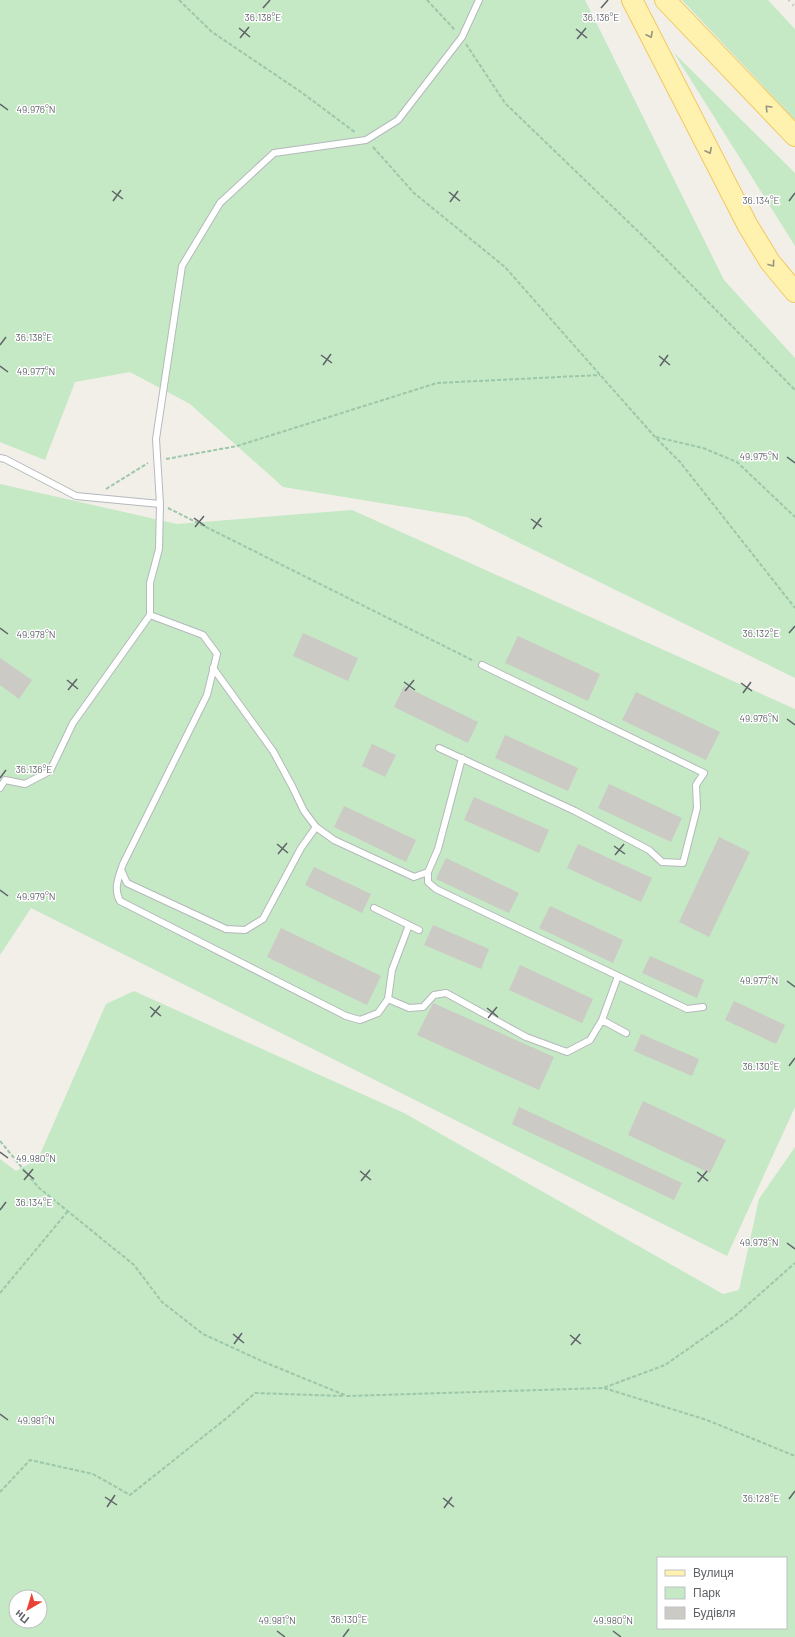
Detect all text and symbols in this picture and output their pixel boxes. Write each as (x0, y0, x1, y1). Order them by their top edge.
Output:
text: 36.138°E (245, 11, 281, 23)
text: 36.136°E (583, 11, 619, 23)
one-way arrow (645, 31, 653, 38)
text: 49.976°N (16, 103, 56, 115)
one-way arrow (765, 105, 773, 113)
one-way arrow (704, 147, 712, 154)
text: 36.134°E (742, 194, 780, 206)
one-way arrow (767, 260, 775, 267)
text: 36.138°E (16, 331, 52, 343)
text: 49.977°N (17, 365, 55, 377)
text: 49.975°N (739, 450, 779, 462)
text: 36.132°E (743, 627, 779, 639)
text: 49.978°N (16, 628, 56, 640)
text: 49.976°N (739, 712, 779, 724)
text: 36.136°E (16, 763, 52, 775)
text: 49.979°N (16, 890, 56, 902)
text: 49.977°N (740, 974, 778, 986)
text: 36.130°E (742, 1060, 780, 1072)
text: 49.980°N (16, 1152, 56, 1164)
text: 36.134°E (15, 1196, 53, 1208)
text: 49.978°N (739, 1236, 779, 1248)
text: 49.981°N (17, 1414, 55, 1426)
text: 36.128°E (742, 1492, 780, 1504)
legend (657, 1557, 787, 1629)
text: Вулиця (693, 1565, 734, 1580)
text: Парк (693, 1585, 721, 1600)
north arrow (8, 1589, 48, 1629)
text: Будівля (693, 1605, 735, 1620)
text: Пн (12, 1608, 31, 1627)
text: 36.130°E (330, 1613, 368, 1625)
text: 49.981°N (258, 1614, 296, 1626)
text: 49.980°N (593, 1614, 633, 1626)

